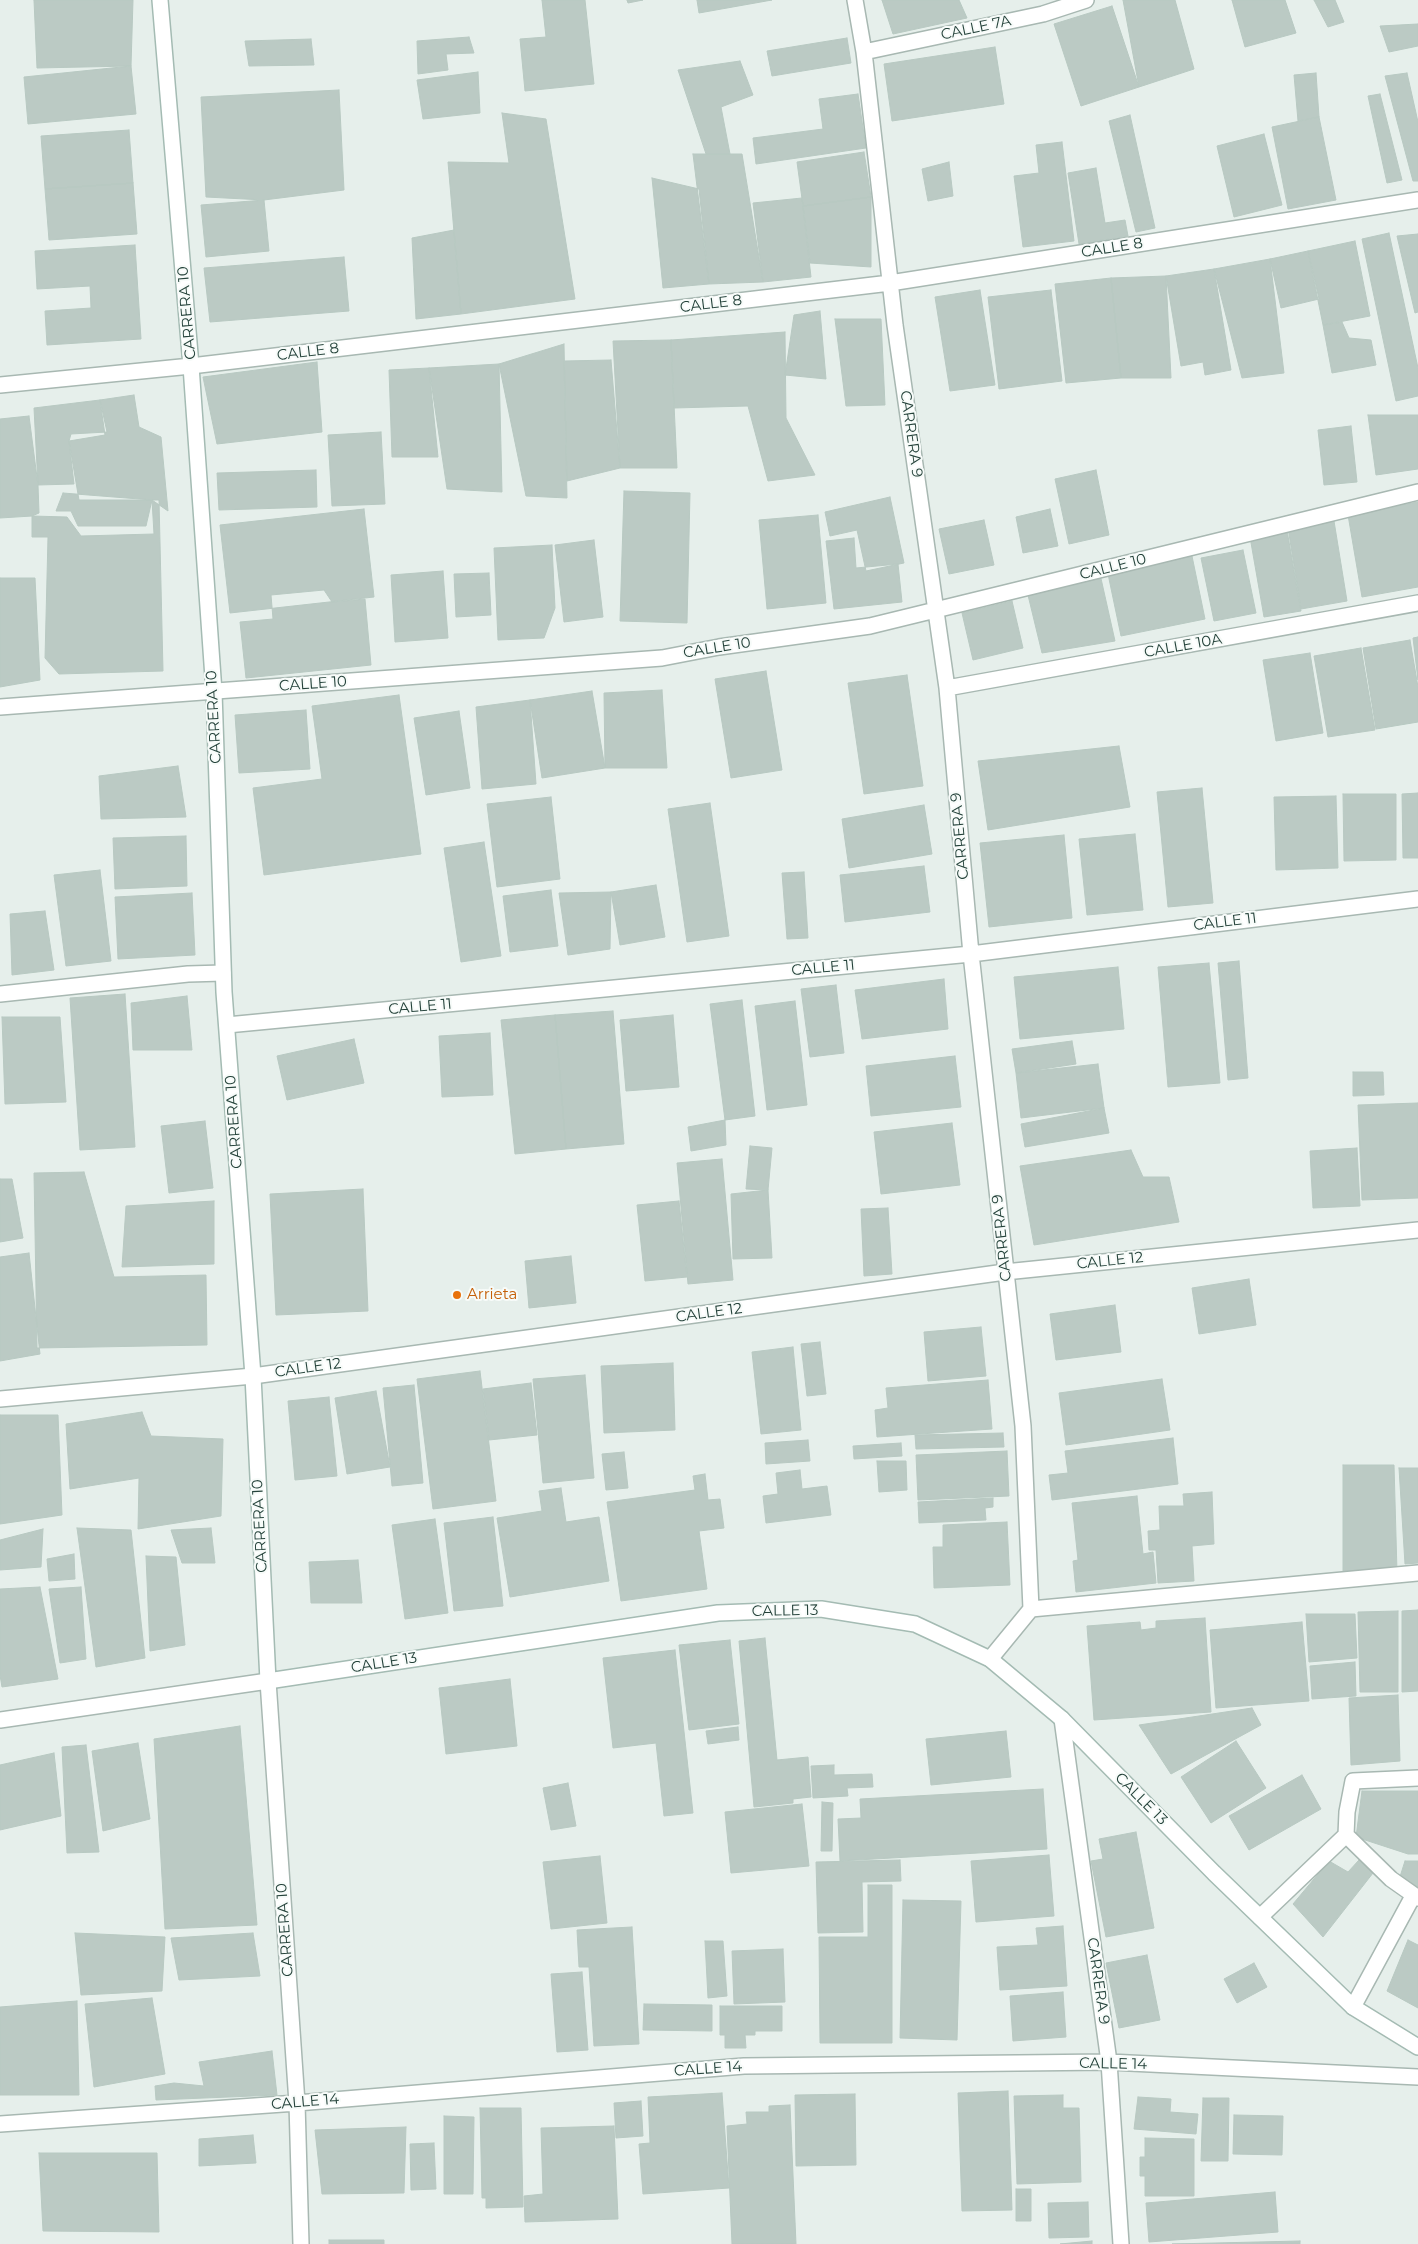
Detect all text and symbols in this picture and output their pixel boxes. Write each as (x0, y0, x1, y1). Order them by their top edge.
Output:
street label: CALLE 7A (939, 12, 1013, 44)
street label: CALLE 8 (1080, 234, 1144, 262)
street label: CARRERA 10 (174, 266, 200, 360)
street label: CALLE 8 (679, 291, 743, 317)
street label: CALLE 8 (276, 339, 340, 365)
street label: CARRERA 9 (896, 389, 926, 479)
street label: CALLE 10 (1078, 550, 1148, 584)
street label: CALLE 10A (1143, 630, 1223, 662)
street label: CALLE 10 (682, 634, 752, 662)
street label: CARRERA 10 (203, 670, 225, 764)
street label: CALLE 10 (278, 673, 348, 695)
street label: CARRERA 9 (947, 792, 973, 880)
street label: CALLE 11 (1192, 909, 1258, 935)
street label: CALLE 11 (791, 956, 855, 980)
street label: CALLE 11 (388, 995, 452, 1019)
street label: CARRERA 10 (222, 1075, 246, 1169)
street label: CARRERA 9 (988, 1194, 1016, 1282)
street label: CALLE 12 (1076, 1249, 1144, 1273)
place label: Arrieta (467, 1286, 517, 1304)
marker: Arrieta (451, 1289, 463, 1301)
street label: CALLE 12 (675, 1299, 743, 1327)
street label: CALLE 12 (274, 1354, 342, 1382)
street label: CARRERA 10 (249, 1479, 271, 1573)
street label: CALLE 13 (752, 1601, 818, 1621)
street label: CALLE 13 (350, 1649, 418, 1677)
street label: CALLE 13 (1111, 1769, 1171, 1829)
street label: CARRERA 10 (273, 1883, 297, 1977)
street label: CARRERA 9 (1083, 1936, 1113, 2026)
street label: CALLE 14 (1079, 2054, 1147, 2074)
street label: CALLE 14 (673, 2058, 743, 2080)
street label: CALLE 14 (270, 2090, 340, 2114)

